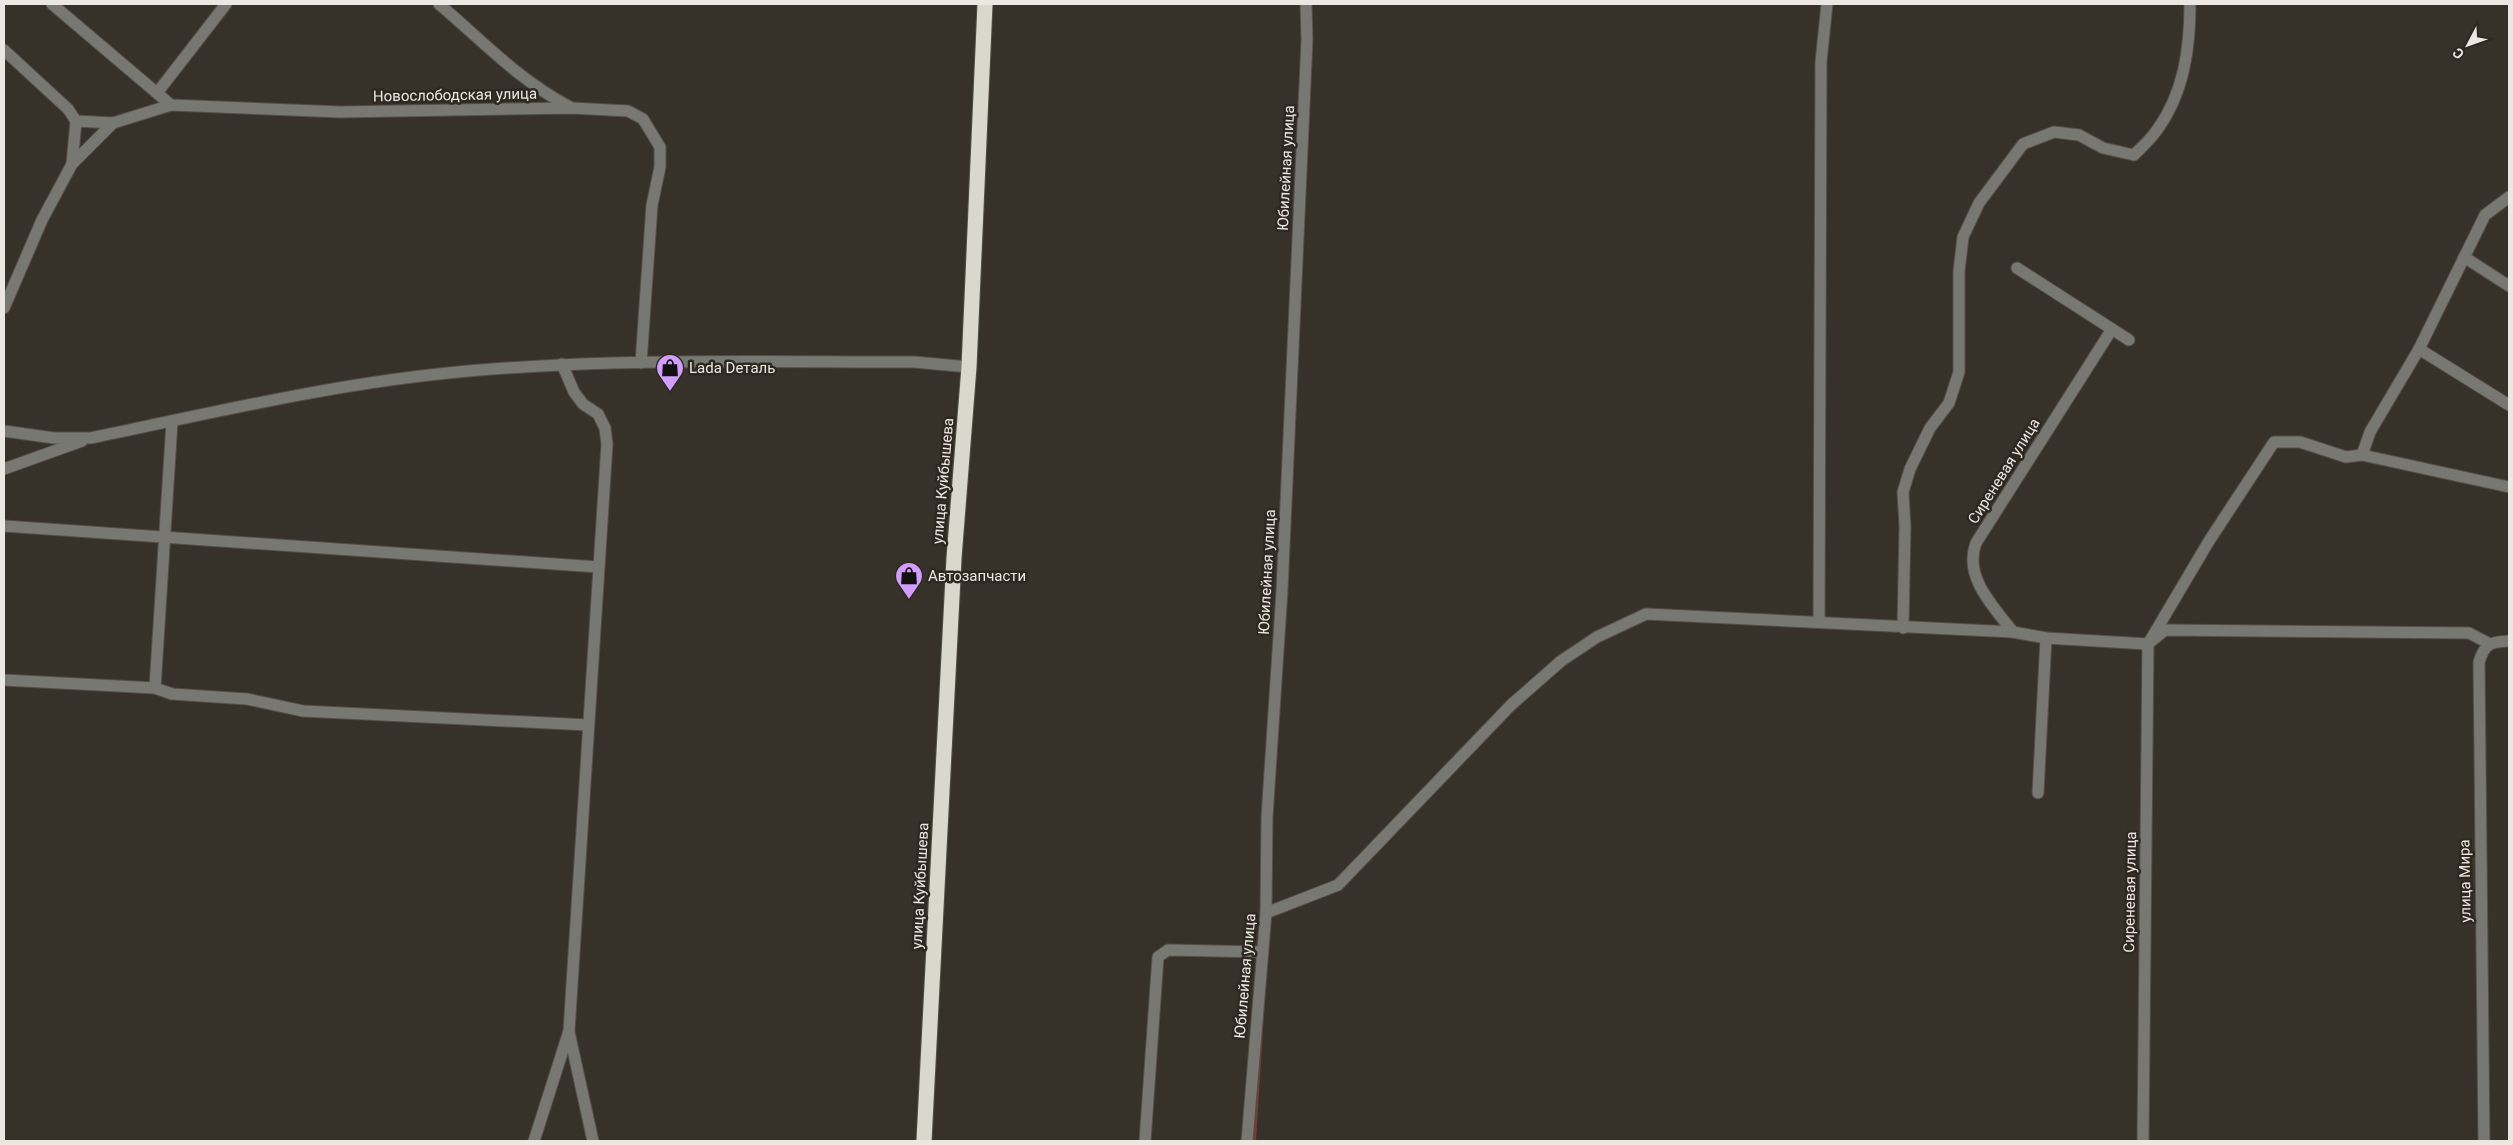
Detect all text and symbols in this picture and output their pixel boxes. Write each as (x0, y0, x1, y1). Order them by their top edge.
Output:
north arrow (2443, 20, 2493, 70)
text: С (2449, 45, 2467, 62)
street label: Новослободская улица (373, 85, 537, 105)
street label: Юбилейная улица (1274, 105, 1298, 231)
shop icon: Lada Dеталь (655, 353, 685, 392)
place label: Lada Dеталь (689, 359, 775, 377)
street label: Сиреневая улица (1964, 415, 2044, 527)
street label: улица Куйбышева (929, 417, 957, 545)
street label: Юбилейная улица (1255, 509, 1279, 635)
shop icon: Автозапчасти (894, 561, 924, 600)
place label: Автозапчасти (928, 567, 1026, 585)
street label: улица Куйбышева (908, 822, 932, 950)
street label: Сиреневая улица (2120, 831, 2140, 953)
street label: улица Мира (2455, 839, 2475, 923)
street label: Юбилейная улица (1231, 913, 1259, 1039)

